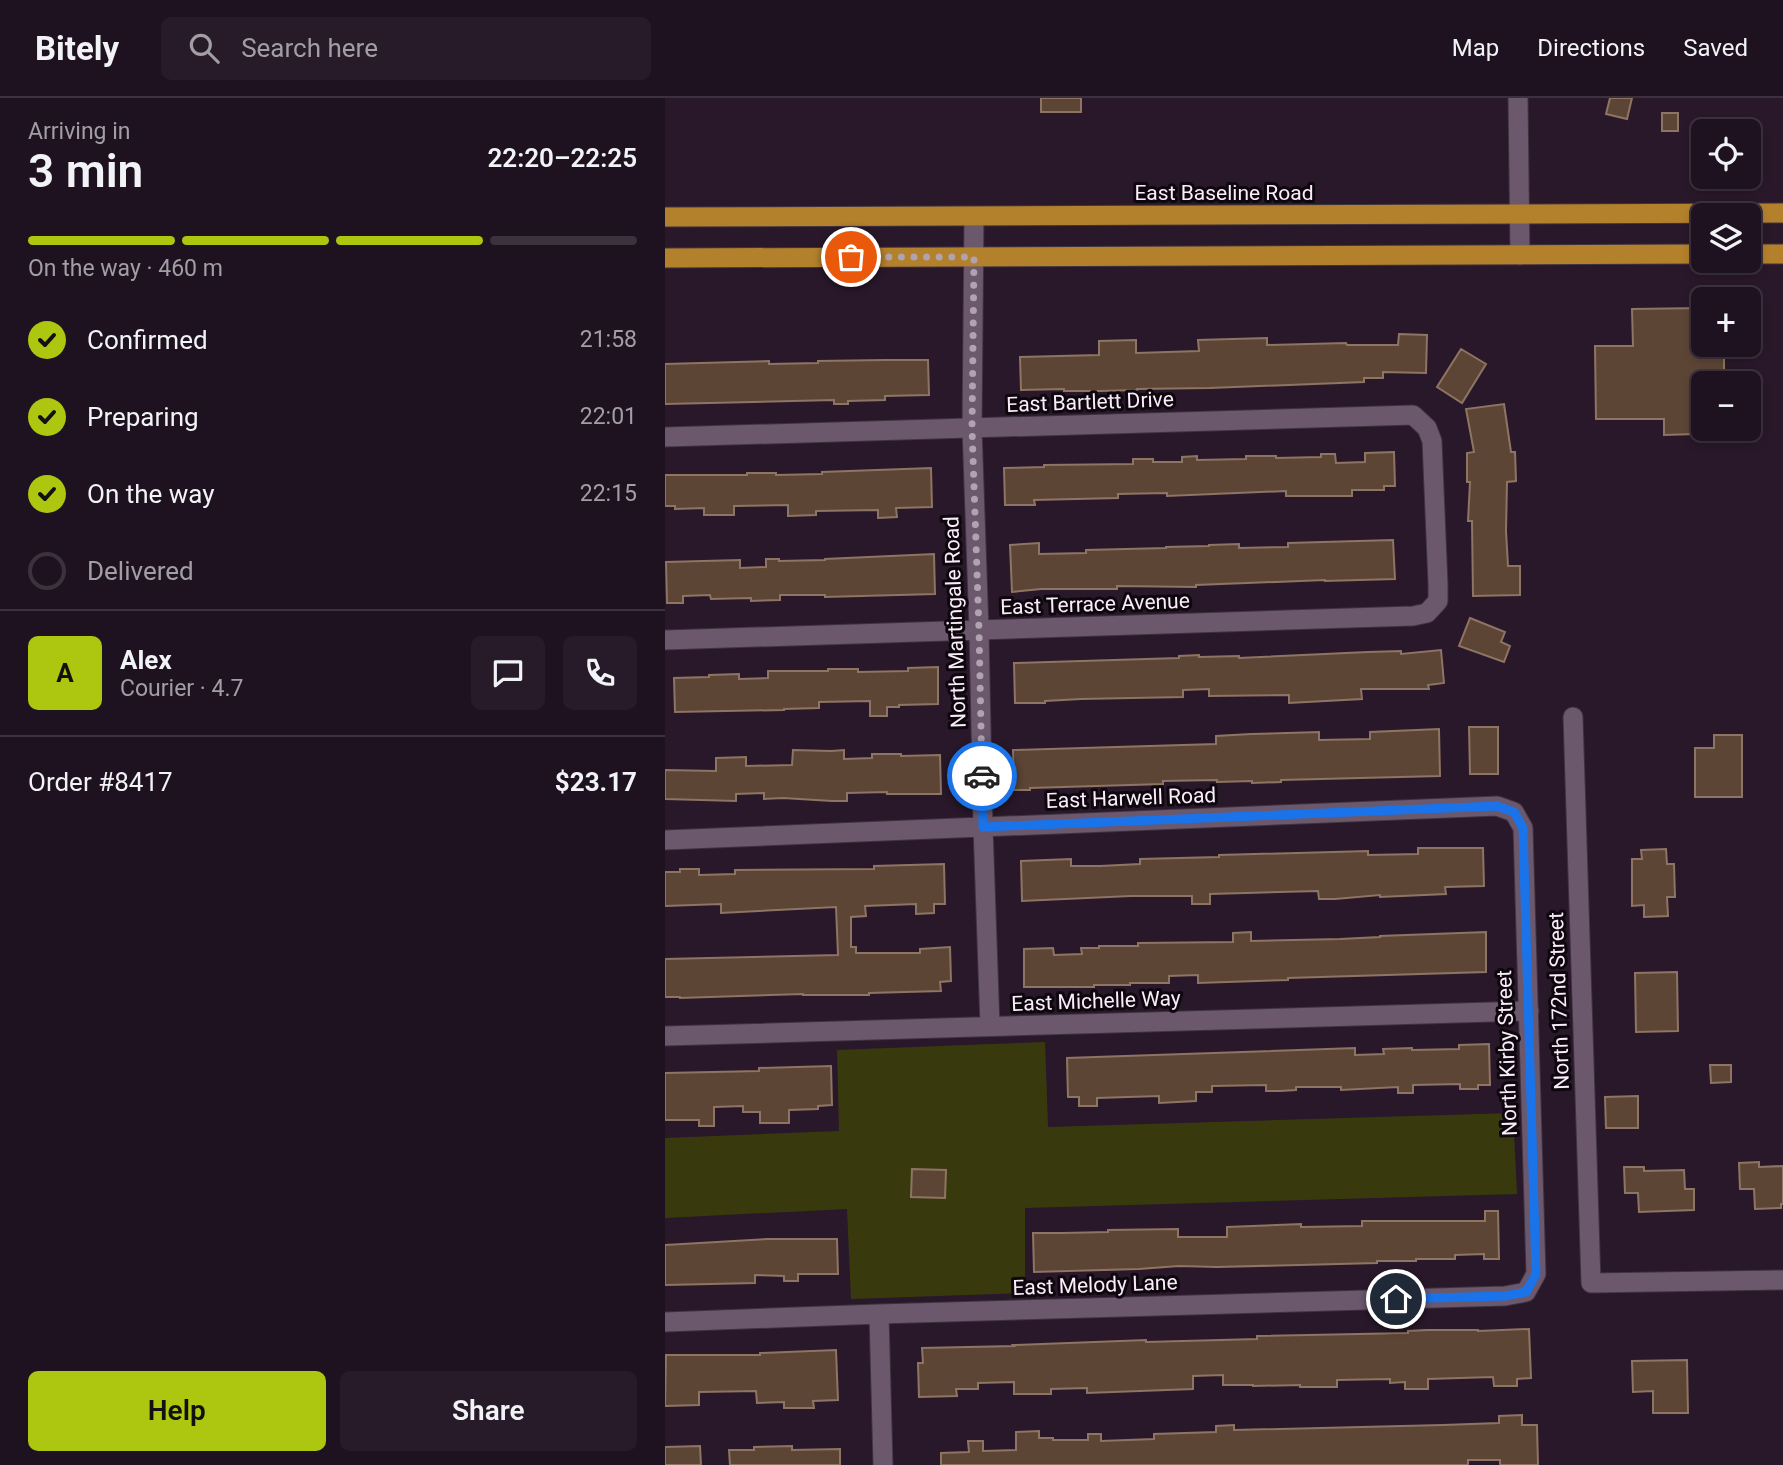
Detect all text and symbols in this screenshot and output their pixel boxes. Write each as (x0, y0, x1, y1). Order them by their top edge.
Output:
search box (161, 17, 651, 80)
text: Bitely (35, 29, 119, 68)
icon: search (185, 29, 223, 67)
text: Search here (241, 33, 378, 63)
text: Map (1452, 34, 1499, 62)
text: Directions (1537, 34, 1645, 62)
text: Saved (1683, 34, 1748, 62)
text: Arriving in (28, 118, 131, 145)
map controls (1691, 119, 1761, 441)
button: locate (1691, 119, 1761, 189)
text: 22:20–22:25 (487, 143, 637, 173)
text: 3 min (28, 144, 143, 198)
street label: East Baseline Road (1134, 181, 1314, 205)
button: layers (1691, 203, 1761, 273)
pin (821, 227, 881, 287)
icon: bag (832, 238, 870, 276)
text: On the way · 460 m (28, 255, 223, 282)
button: + (1691, 287, 1761, 357)
icon: check (28, 321, 66, 359)
text: Confirmed (87, 325, 208, 355)
text: 21:58 (580, 326, 637, 353)
button: − (1691, 371, 1761, 441)
street label: East Bartlett Drive (1006, 387, 1174, 417)
icon: check (28, 398, 66, 436)
text: Preparing (87, 402, 199, 432)
text: 22:01 (580, 403, 637, 430)
icon: check (28, 475, 66, 513)
text: On the way (87, 479, 215, 509)
text: 22:15 (580, 480, 637, 507)
street label: North Martingale Road (939, 516, 971, 728)
text: Delivered (87, 556, 194, 586)
street label: East Terrace Avenue (1000, 589, 1190, 619)
button: chat (471, 636, 545, 710)
button: phone (563, 636, 637, 710)
text: Alex (120, 645, 172, 675)
text: A (56, 658, 74, 688)
text: Courier · 4.7 (120, 675, 243, 702)
courier (947, 741, 1017, 811)
icon: car (963, 757, 1001, 795)
text: Order #8417 (28, 767, 173, 797)
text: $23.17 (555, 767, 637, 797)
street label: East Harwell Road (1045, 783, 1217, 813)
street label: North 172nd Street (1544, 912, 1574, 1090)
street label: North Kirby Street (1492, 970, 1522, 1136)
street label: East Michelle Way (1011, 986, 1181, 1016)
pin (1366, 1269, 1426, 1329)
street label: East Melody Lane (1012, 1270, 1178, 1300)
icon: home (1377, 1280, 1415, 1318)
button: Help (28, 1371, 326, 1451)
button: Share (340, 1371, 637, 1451)

